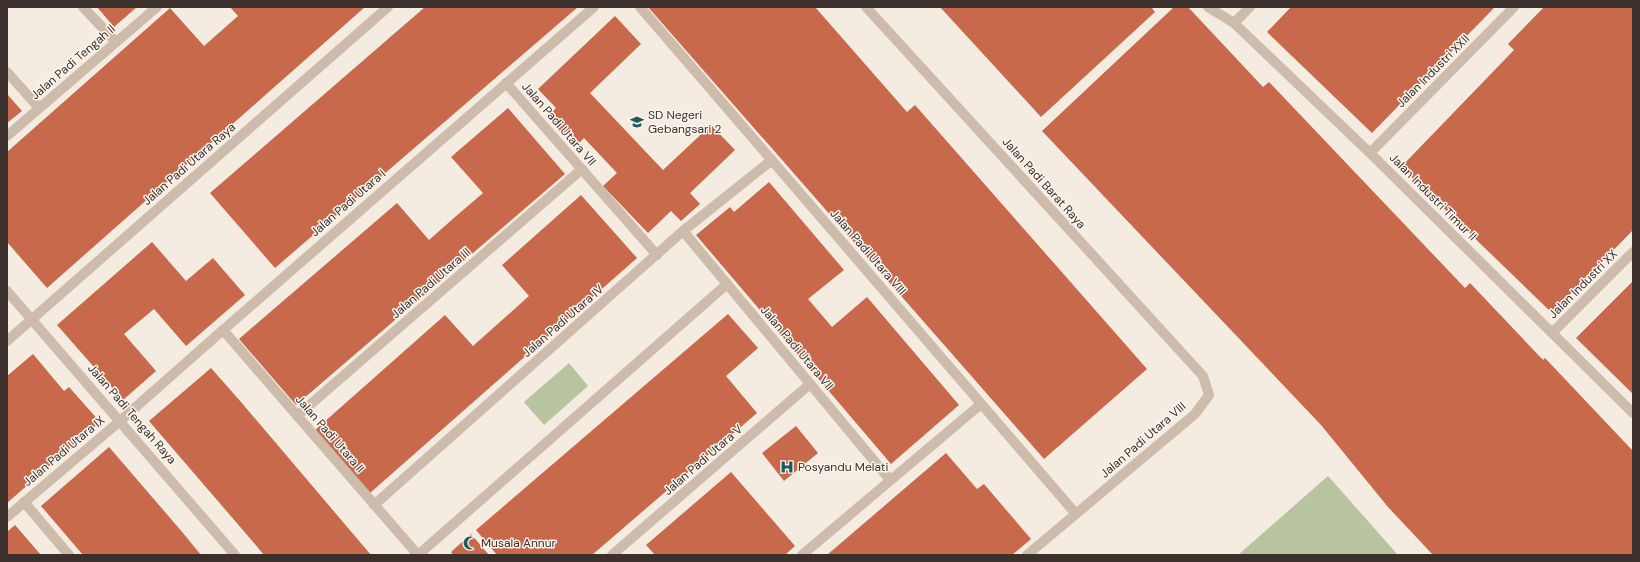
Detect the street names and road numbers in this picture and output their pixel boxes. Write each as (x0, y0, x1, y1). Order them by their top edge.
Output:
street label: Jalan Padi Tengah II (27, 21, 119, 103)
street label: Jalan Industri XXII (1393, 31, 1473, 111)
street label: Jalan Padi Utara VII (518, 79, 600, 169)
street label: Jalan Padi Utara Raya (139, 119, 239, 209)
street label: Jalan Padi Barat Raya (999, 134, 1089, 232)
street label: Jalan Industri Timur II (1386, 150, 1480, 244)
street label: Jalan Padi Utara I (307, 166, 389, 240)
street label: Jalan Padi Utara VIII (826, 206, 910, 298)
street label: Jalan Padi Utara III (388, 244, 474, 322)
street label: Jalan Industri XX (1545, 246, 1621, 322)
street label: Jalan Padi Utara IV (519, 281, 607, 361)
street label: Jalan Padi Utara VII (757, 302, 837, 394)
street label: Jalan Padi Tengah Raya (84, 361, 180, 467)
street label: Jalan Padi Utara II (292, 392, 368, 476)
street label: Jalan Padi Utara VIII (1097, 398, 1189, 482)
street label: Jalan Padi Utara IX (20, 412, 108, 490)
street label: Jalan Padi Utara V (660, 421, 746, 499)

